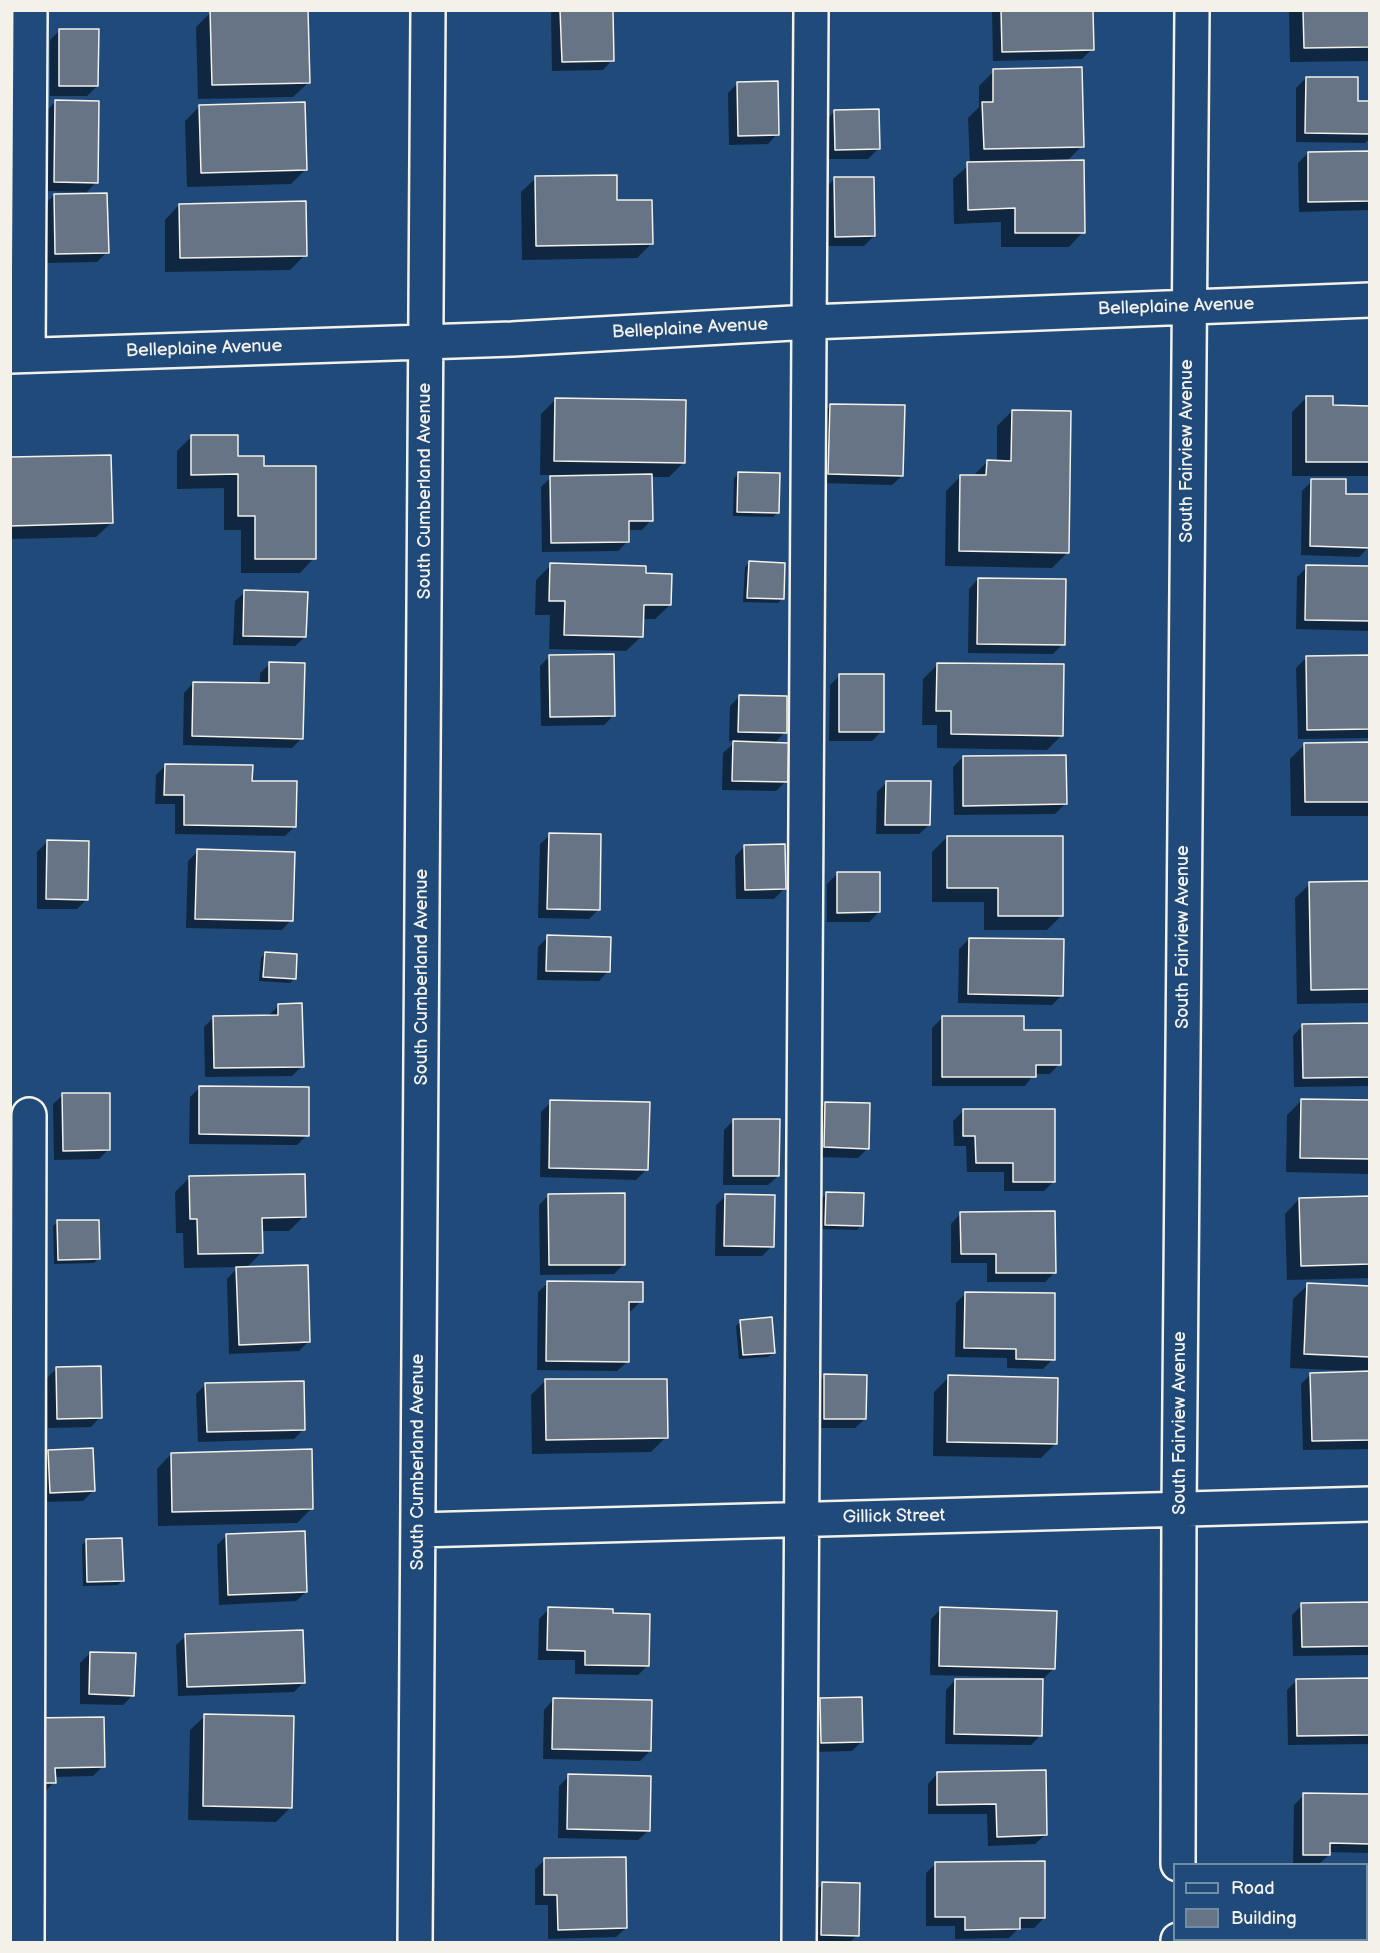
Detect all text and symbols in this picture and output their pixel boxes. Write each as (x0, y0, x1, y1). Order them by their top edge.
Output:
street label: Belleplaine Avenue (1097, 293, 1255, 321)
street label: Belleplaine Avenue (611, 314, 769, 344)
street label: Belleplaine Avenue (125, 335, 283, 363)
street label: South Fairview Avenue (1176, 359, 1198, 543)
street label: South Cumberland Avenue (414, 383, 436, 599)
street label: South Fairview Avenue (1172, 845, 1194, 1029)
street label: South Cumberland Avenue (411, 869, 433, 1085)
street label: South Fairview Avenue (1169, 1331, 1191, 1515)
street label: South Cumberland Avenue (407, 1354, 429, 1570)
street label: Gillick Street (843, 1505, 945, 1529)
legend (1173, 1863, 1368, 1941)
text: Road (1231, 1878, 1275, 1899)
text: Building (1231, 1908, 1297, 1929)

